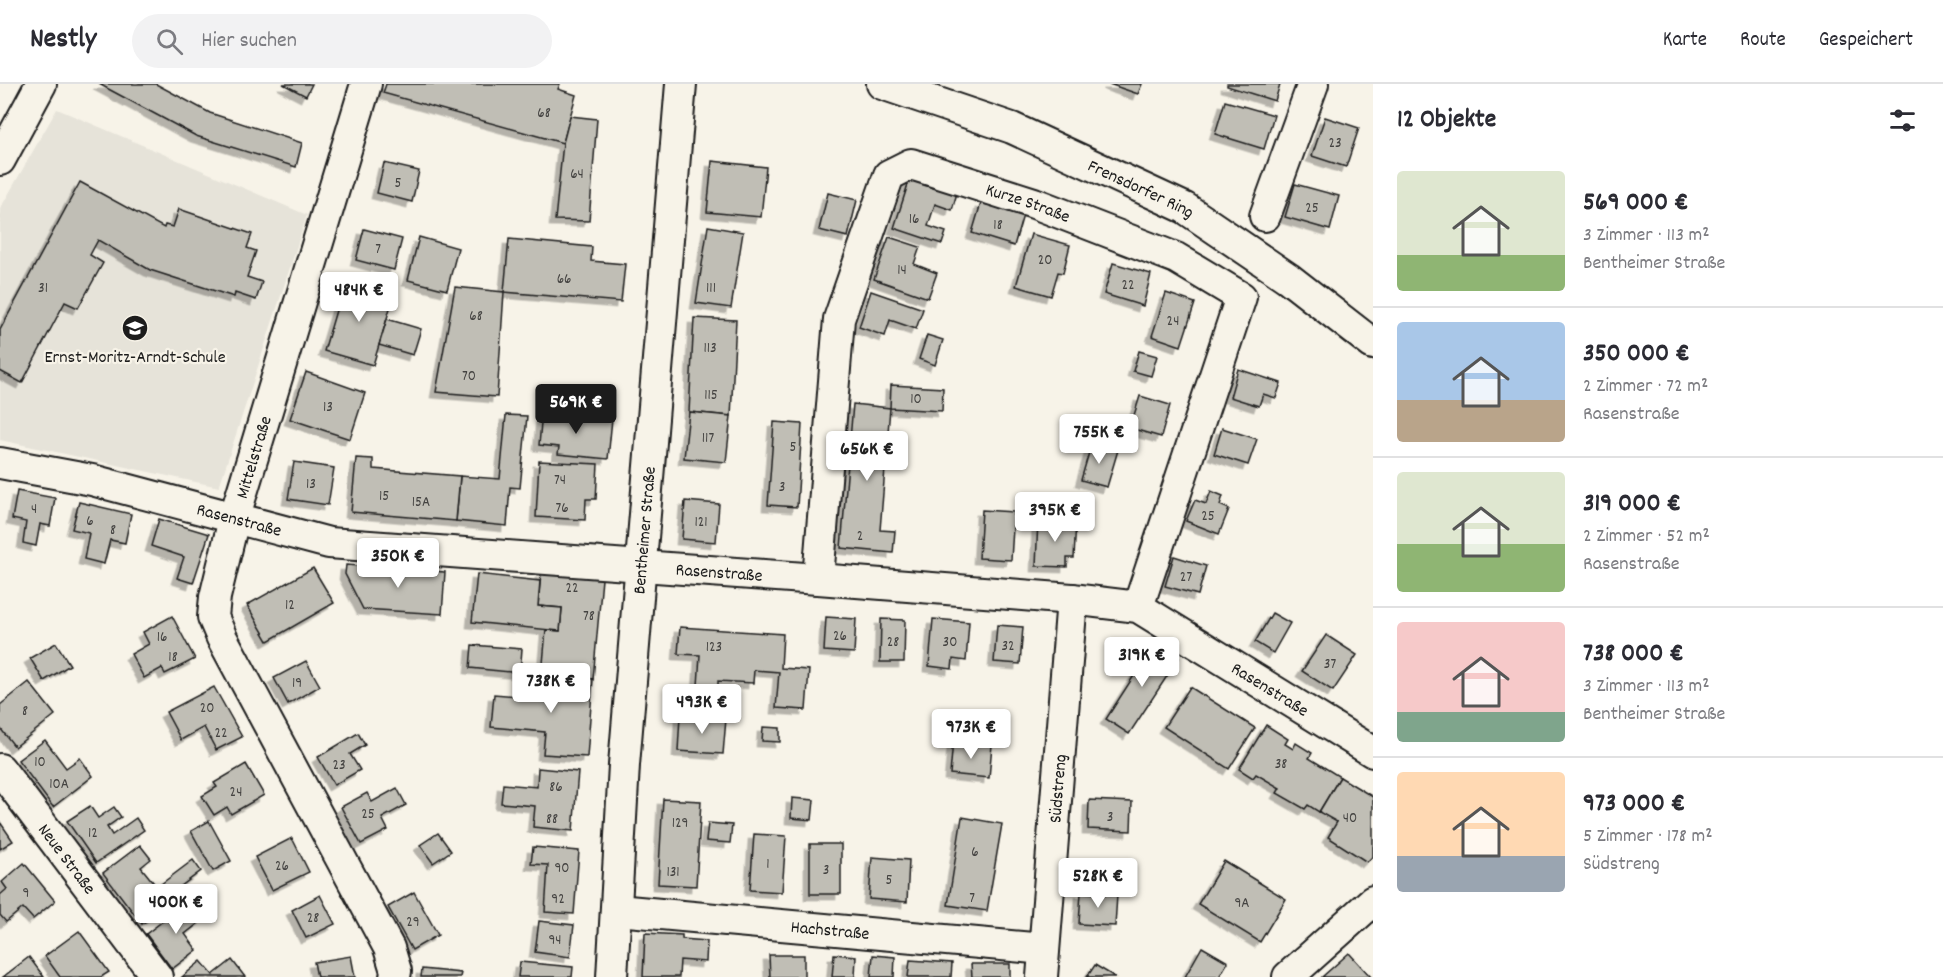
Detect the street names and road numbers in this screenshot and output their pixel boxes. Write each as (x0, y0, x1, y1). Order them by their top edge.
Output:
street label: Frensdorfer Ring (1083, 155, 1199, 226)
street label: Kurze Straße (982, 178, 1073, 231)
street label: Mittelstraße (231, 413, 280, 502)
street label: Bentheimer Straße (628, 465, 664, 595)
street label: Rasenstraße (193, 498, 284, 545)
street label: Rasenstraße (675, 559, 763, 590)
street label: Rasenstraße (1226, 657, 1313, 724)
street label: Südstreng (1044, 753, 1075, 824)
street label: Neue Straße (31, 819, 100, 901)
street label: Hachstraße (789, 916, 870, 948)

